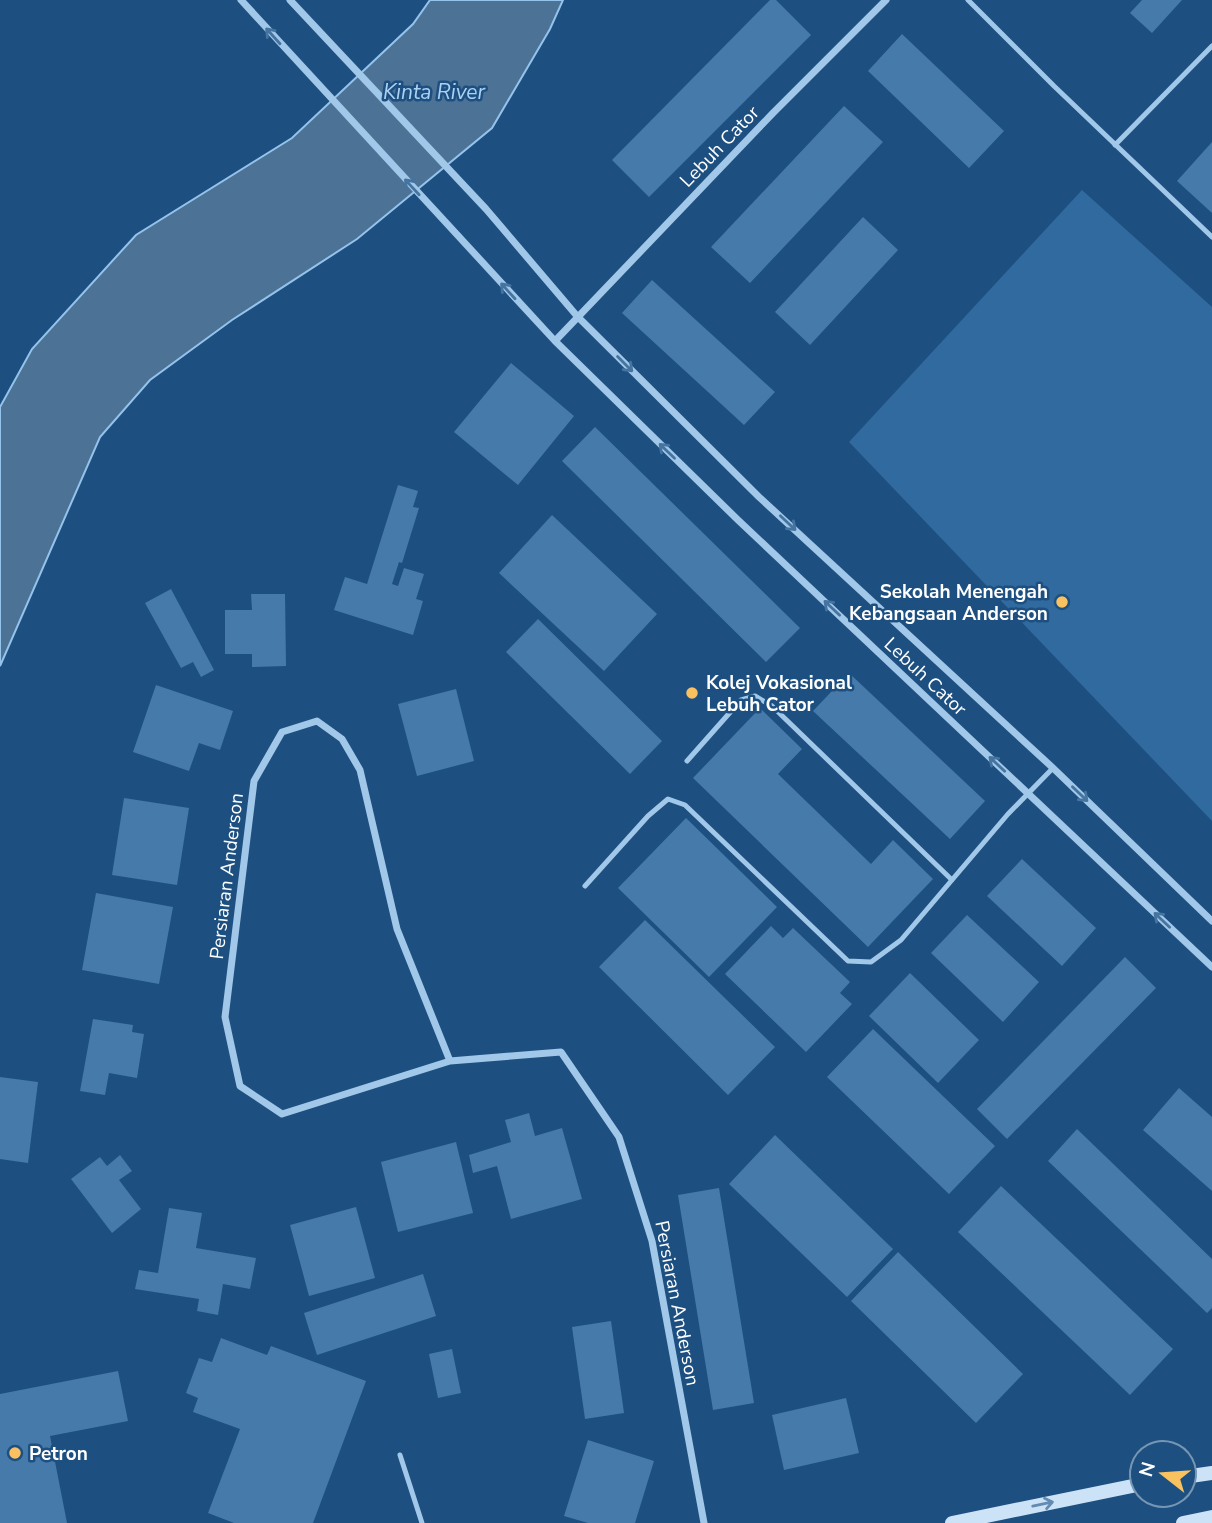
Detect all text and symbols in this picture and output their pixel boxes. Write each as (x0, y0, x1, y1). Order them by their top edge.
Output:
one-way arrow (265, 28, 282, 45)
water label: Kinta River (383, 78, 486, 106)
street label: Lebuh Cator (674, 100, 765, 193)
one-way arrow (404, 178, 420, 196)
one-way arrow (499, 283, 516, 300)
one-way arrow (616, 355, 633, 372)
one-way arrow (659, 442, 676, 459)
one-way arrow (779, 515, 797, 531)
place label: Sekolah Menengah Kebangsaan Anderson (849, 579, 1048, 627)
marker: Sekolah Menengah Kebangsaan Anderson (1054, 594, 1070, 610)
one-way arrow (823, 600, 841, 617)
street label: Lebuh Cator (878, 632, 972, 722)
place label: Kolej Vokasional Lebuh Cator (706, 670, 852, 718)
marker: Kolej Vokasional Lebuh Cator (684, 685, 700, 701)
one-way arrow (988, 756, 1006, 772)
one-way arrow (1072, 786, 1089, 803)
street label: Persiaran Anderson (204, 791, 250, 961)
one-way arrow (1154, 912, 1171, 929)
street label: Persiaran Anderson (648, 1218, 706, 1388)
north arrow (1128, 1439, 1198, 1509)
place label: Petron (29, 1441, 88, 1467)
marker: Petron (7, 1445, 23, 1461)
text: N (1133, 1459, 1162, 1480)
one-way arrow (1031, 1496, 1054, 1510)

